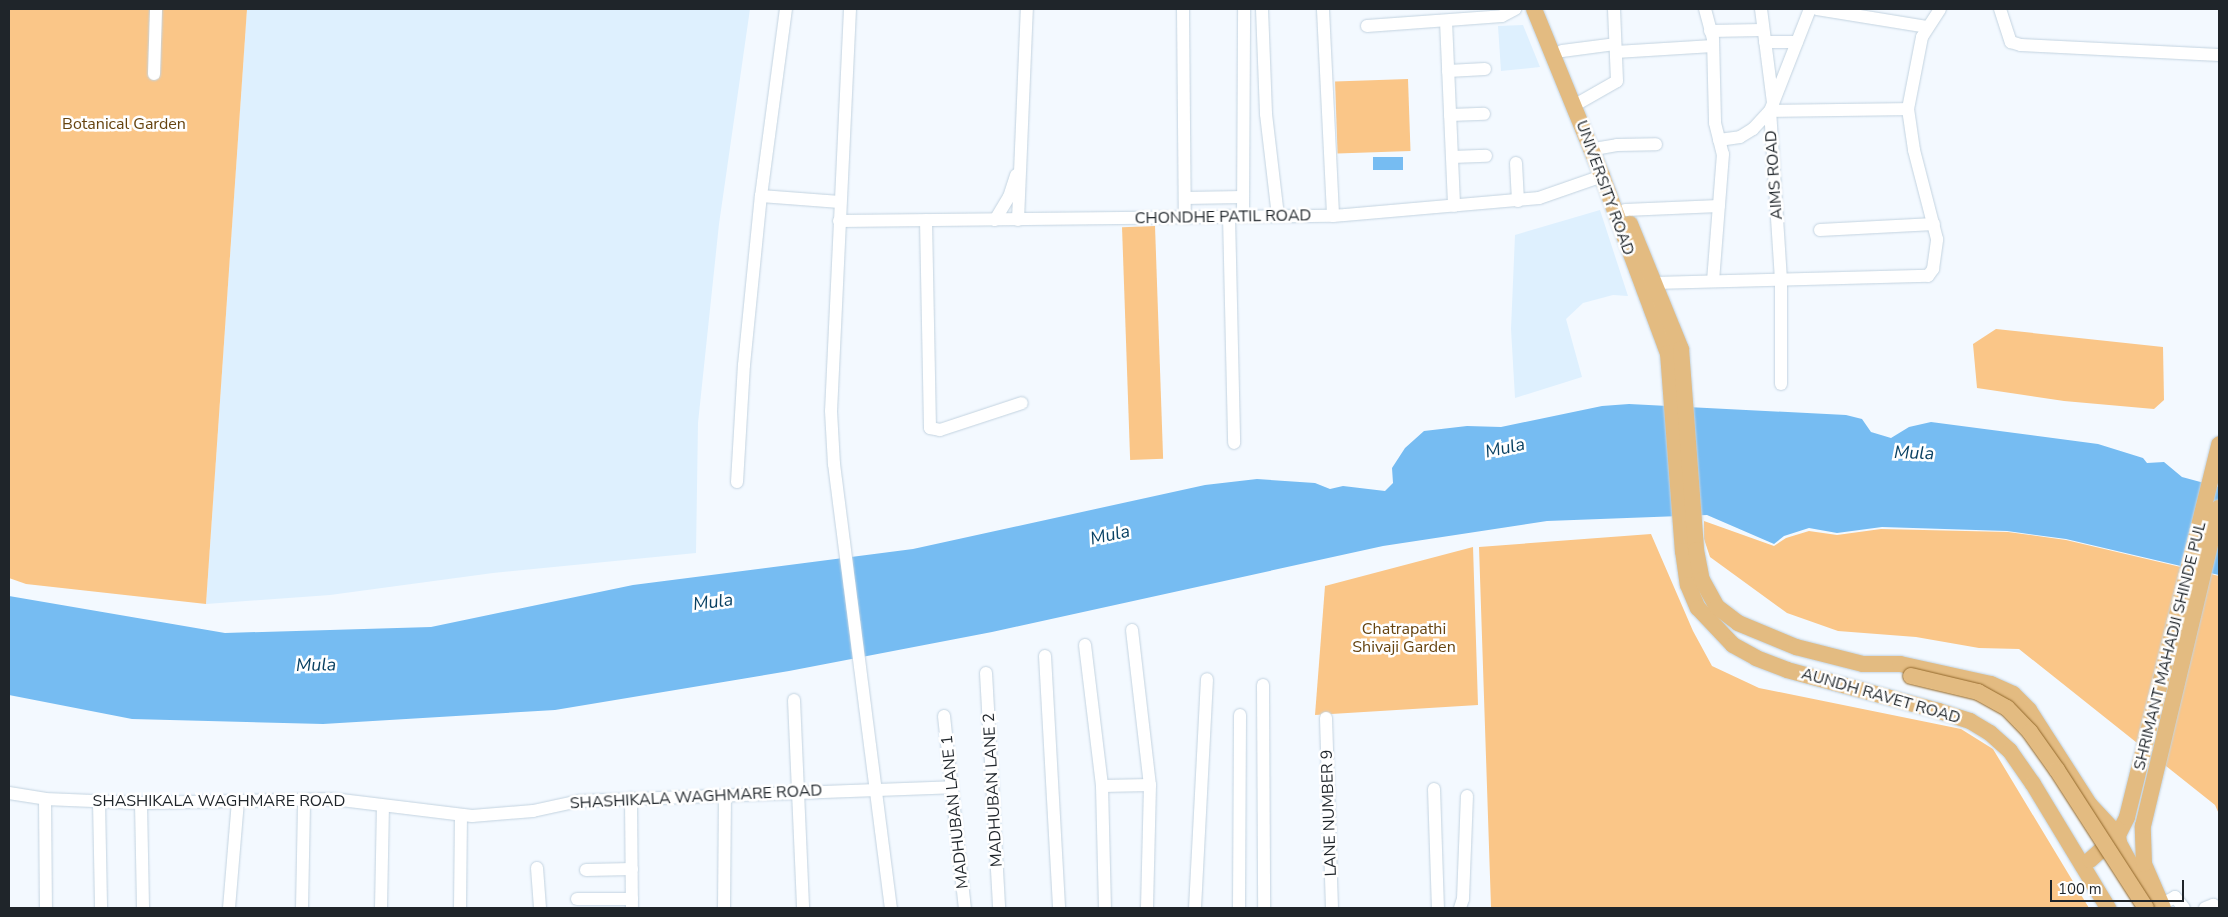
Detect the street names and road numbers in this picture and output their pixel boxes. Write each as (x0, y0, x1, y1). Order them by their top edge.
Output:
street label: UNIVERSITY ROAD (1572, 118, 1638, 258)
street label: AIMS ROAD (1761, 130, 1787, 220)
street label: CHONDHE PATIL ROAD (1134, 206, 1312, 228)
street label: SHRIMANT MAHADJI SHINDE PUL (2130, 520, 2210, 772)
street label: AUNDH RAVET ROAD (1799, 664, 1963, 728)
street label: MADHUBAN LANE 2 (979, 712, 1007, 868)
street label: MADHUBAN LANE 1 (937, 734, 973, 890)
street label: LANE NUMBER 9 (1317, 749, 1341, 877)
street label: SHASHIKALA WAGHMARE ROAD (569, 781, 823, 813)
street label: SHASHIKALA WAGHMARE ROAD (93, 791, 345, 811)

